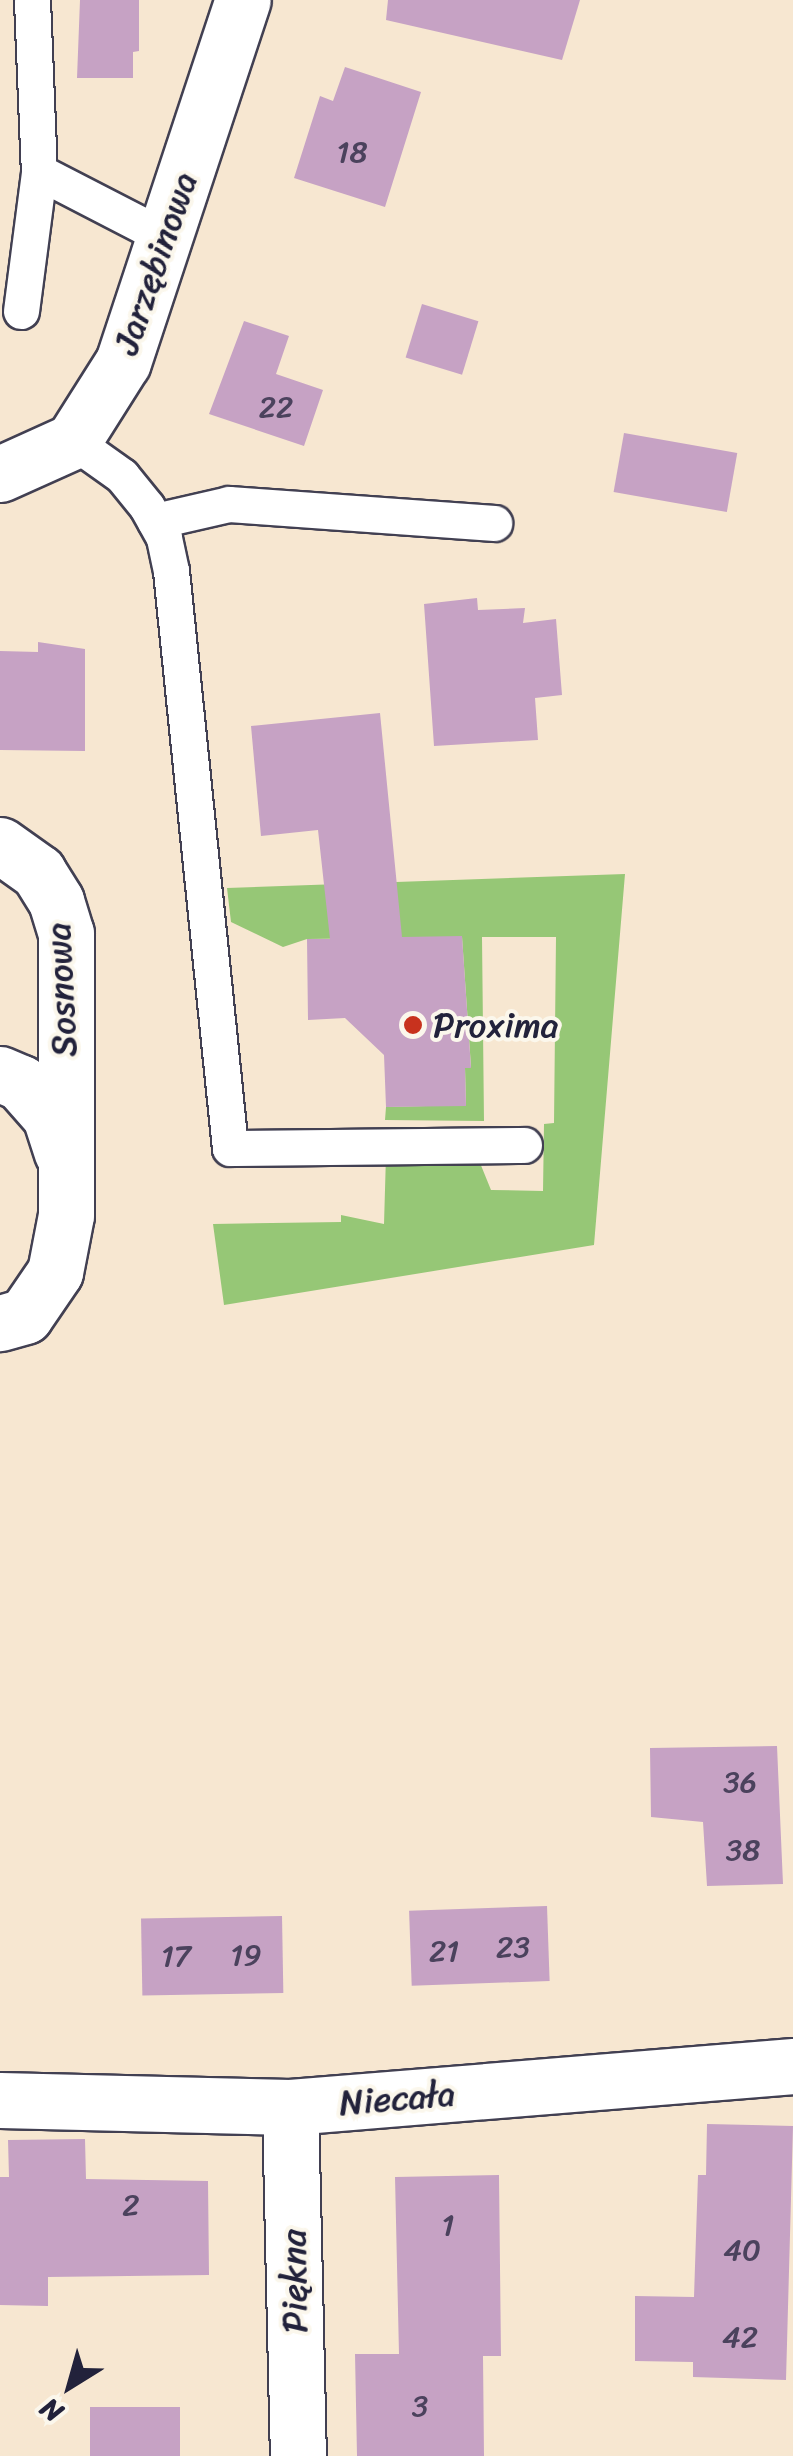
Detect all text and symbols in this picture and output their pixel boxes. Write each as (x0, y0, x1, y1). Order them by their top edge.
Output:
house number: 18 (337, 134, 367, 170)
street label: Jarzębinowa (104, 167, 206, 359)
house number: 22 (259, 389, 293, 425)
street label: Sosnowa (37, 922, 85, 1058)
place label: Proxima (433, 1004, 558, 1046)
marker: Proxima (402, 1014, 424, 1036)
house number: 36 (723, 1764, 757, 1800)
house number: 38 (726, 1832, 760, 1868)
house number: 23 (496, 1929, 530, 1965)
house number: 21 (429, 1933, 459, 1969)
house number: 19 (230, 1937, 262, 1973)
house number: 17 (161, 1938, 191, 1974)
street label: Niecała (337, 2072, 457, 2124)
house number: 2 (122, 2187, 140, 2223)
house number: 1 (442, 2207, 454, 2243)
street label: Piękna (272, 2229, 316, 2333)
house number: 40 (723, 2232, 761, 2268)
house number: 42 (722, 2319, 758, 2355)
north arrow (20, 2336, 120, 2436)
text: N (29, 2385, 74, 2436)
house number: 3 (412, 2388, 428, 2424)

